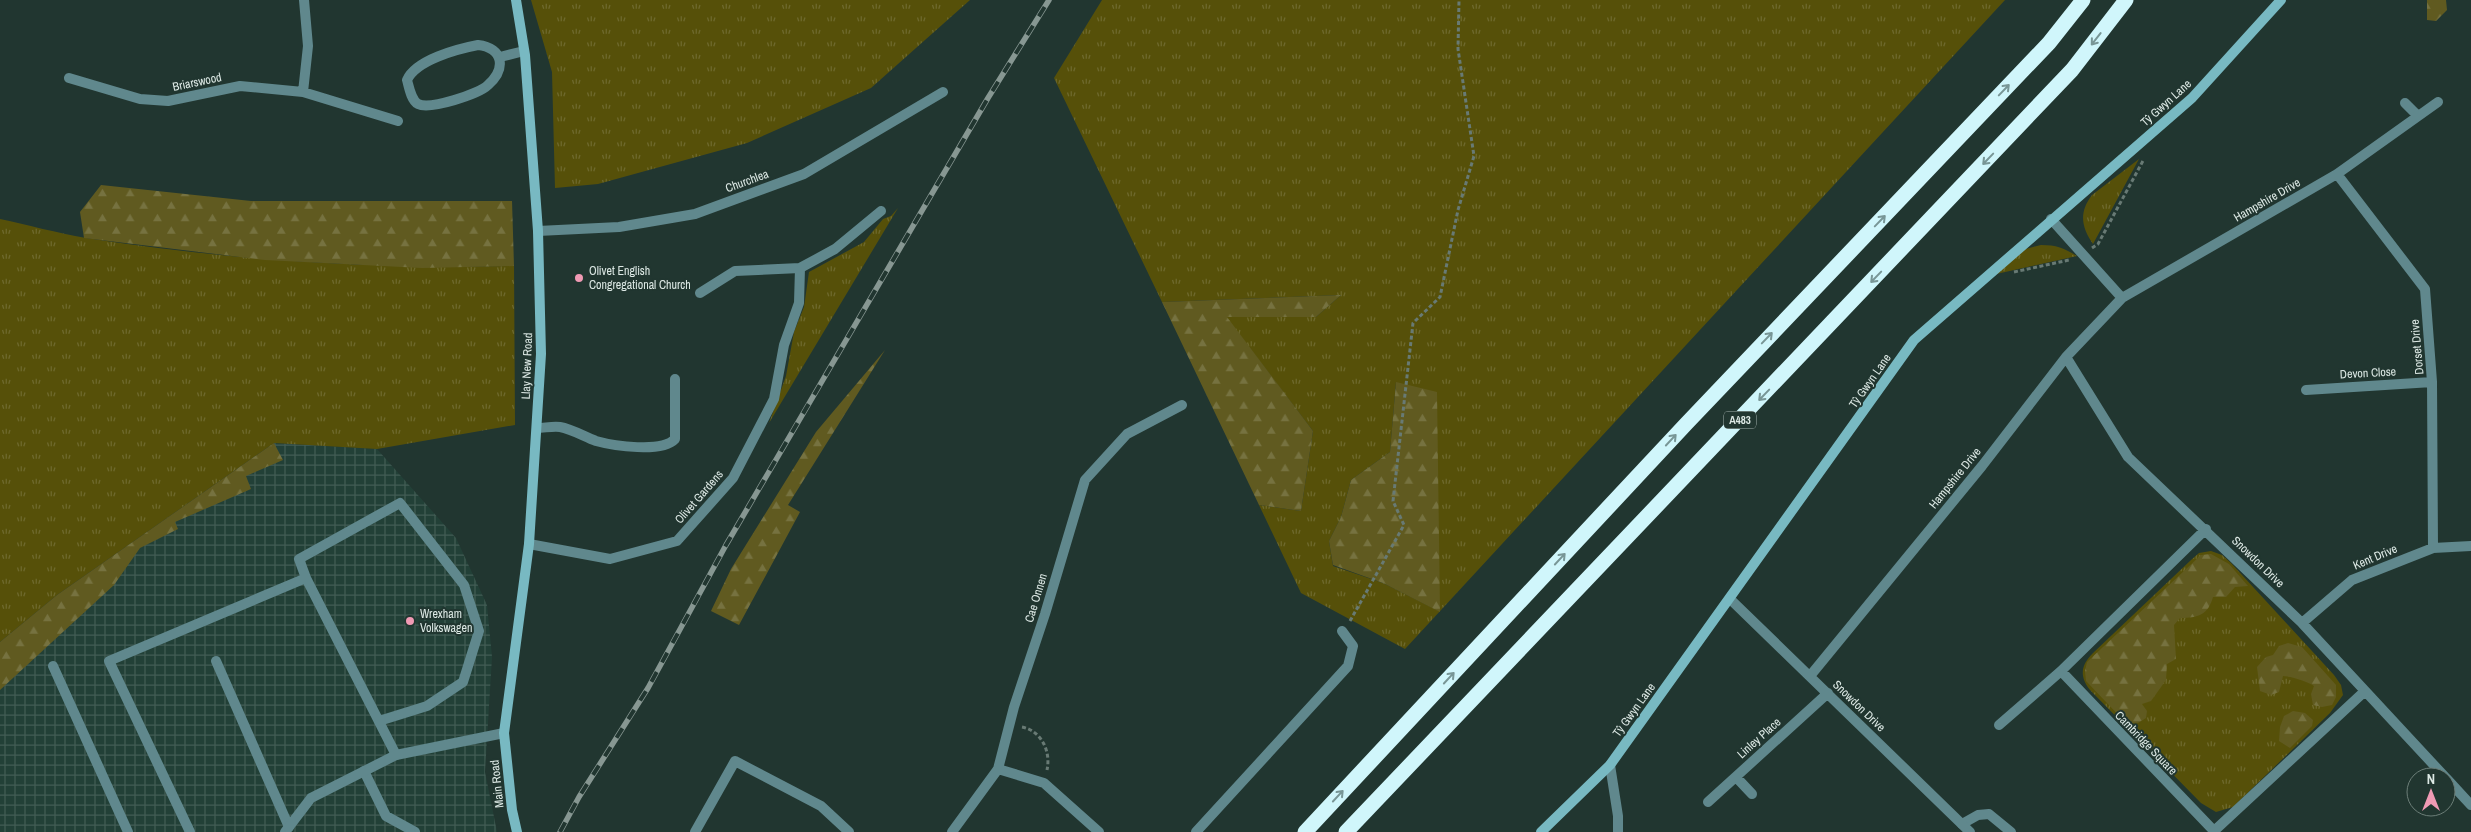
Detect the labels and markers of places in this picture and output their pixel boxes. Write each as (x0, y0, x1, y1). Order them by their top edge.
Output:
place label: Olivet English Congregational Church (589, 263, 691, 293)
marker: Olivet English Congregational Church (573, 272, 585, 284)
place label: Wrexham Volkswagen (420, 606, 473, 636)
marker: Wrexham Volkswagen (404, 615, 416, 627)

